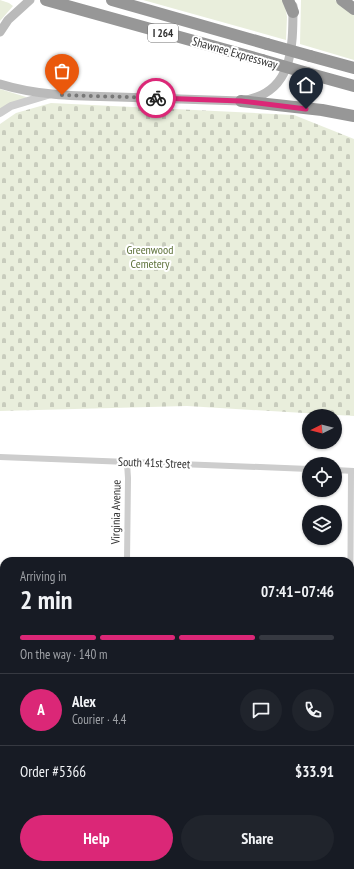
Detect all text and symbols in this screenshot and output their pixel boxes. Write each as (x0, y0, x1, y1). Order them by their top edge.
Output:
road number: I 264 (148, 24, 178, 42)
street label: Shawnee Expressway (191, 33, 280, 72)
pin (45, 54, 79, 95)
icon: bag (51, 60, 73, 82)
pin (289, 68, 323, 109)
icon: home (295, 74, 317, 96)
courier (136, 78, 176, 118)
icon: bike (145, 87, 167, 109)
park label: Greenwood Cemetery (127, 242, 173, 271)
north arrow (302, 409, 342, 449)
map controls (302, 409, 342, 545)
street label: South 41st Street (118, 454, 191, 471)
button: locate (302, 457, 342, 497)
street label: Virginia Avenue (107, 480, 124, 545)
button: layers (302, 505, 342, 545)
text: Arriving in (20, 568, 67, 585)
text: 07:41–07:46 (261, 582, 334, 601)
text: 2 min (20, 583, 73, 616)
text: On the way · 140 m (20, 646, 107, 663)
button: chat (240, 689, 282, 731)
button: phone (292, 689, 334, 731)
text: Alex (72, 692, 96, 711)
text: A (37, 700, 45, 719)
text: Courier · 4.4 (72, 711, 126, 728)
text: Order #5366 (20, 762, 86, 781)
text: $33.91 (295, 762, 334, 781)
button: Help (20, 815, 173, 861)
button: Share (181, 815, 334, 861)

